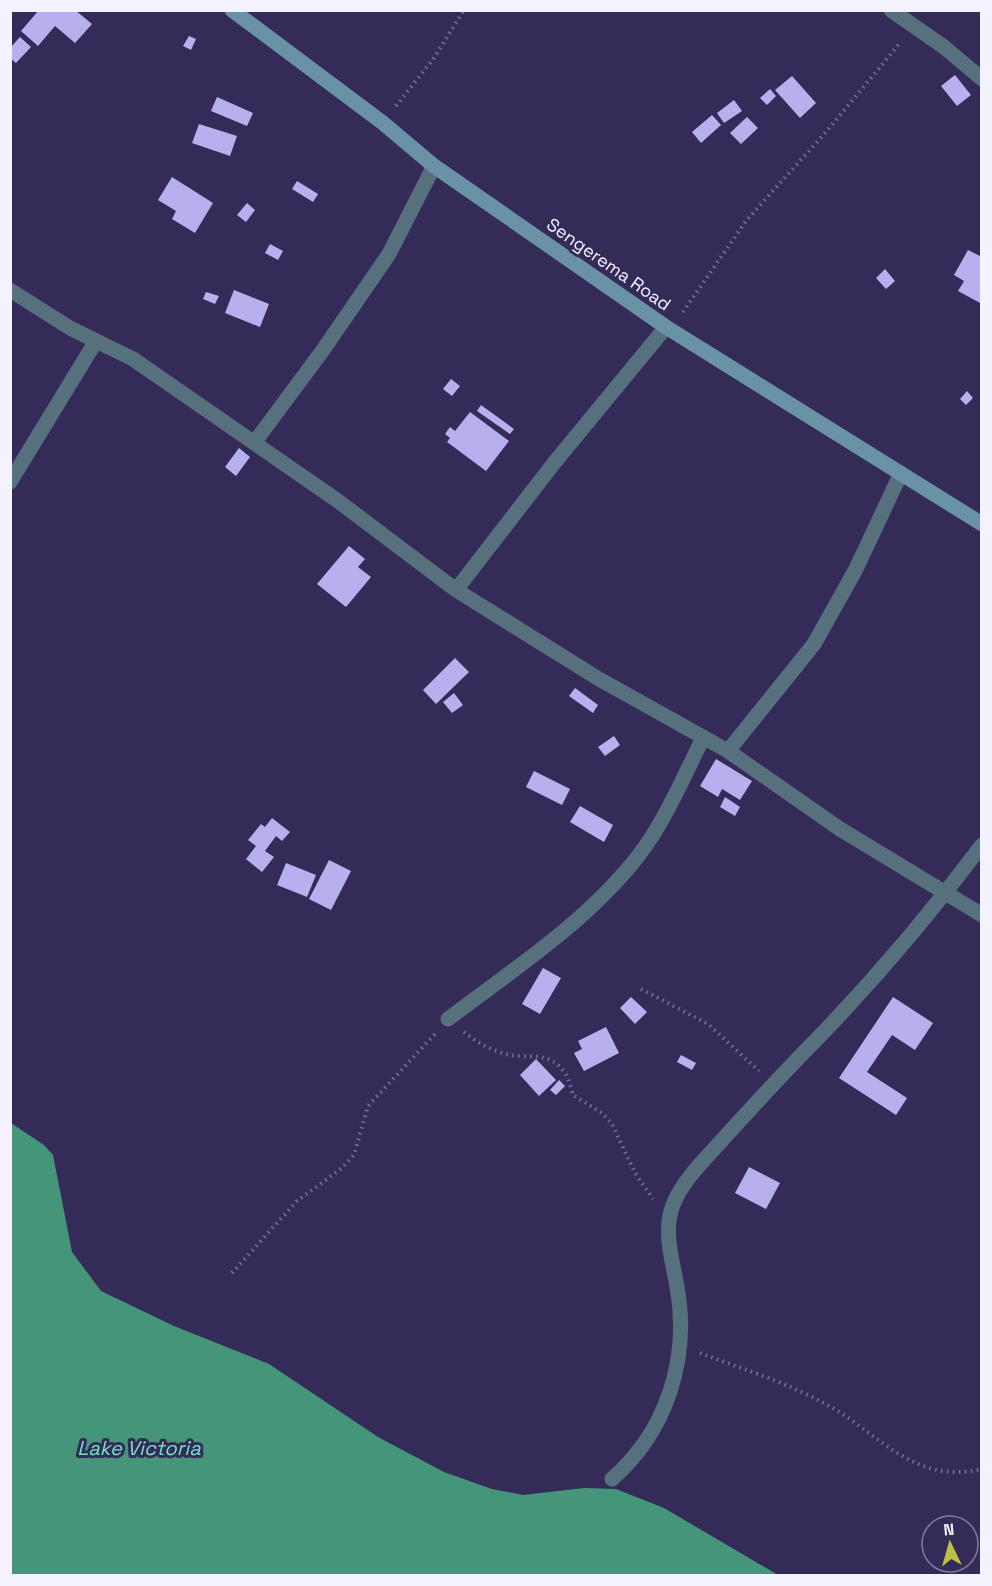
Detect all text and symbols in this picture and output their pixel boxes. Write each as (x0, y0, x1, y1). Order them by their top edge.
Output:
street label: Sengerema Road (542, 213, 676, 315)
water label: Lake Victoria (77, 1435, 201, 1461)
north arrow (920, 1514, 980, 1574)
text: N (942, 1519, 955, 1540)

